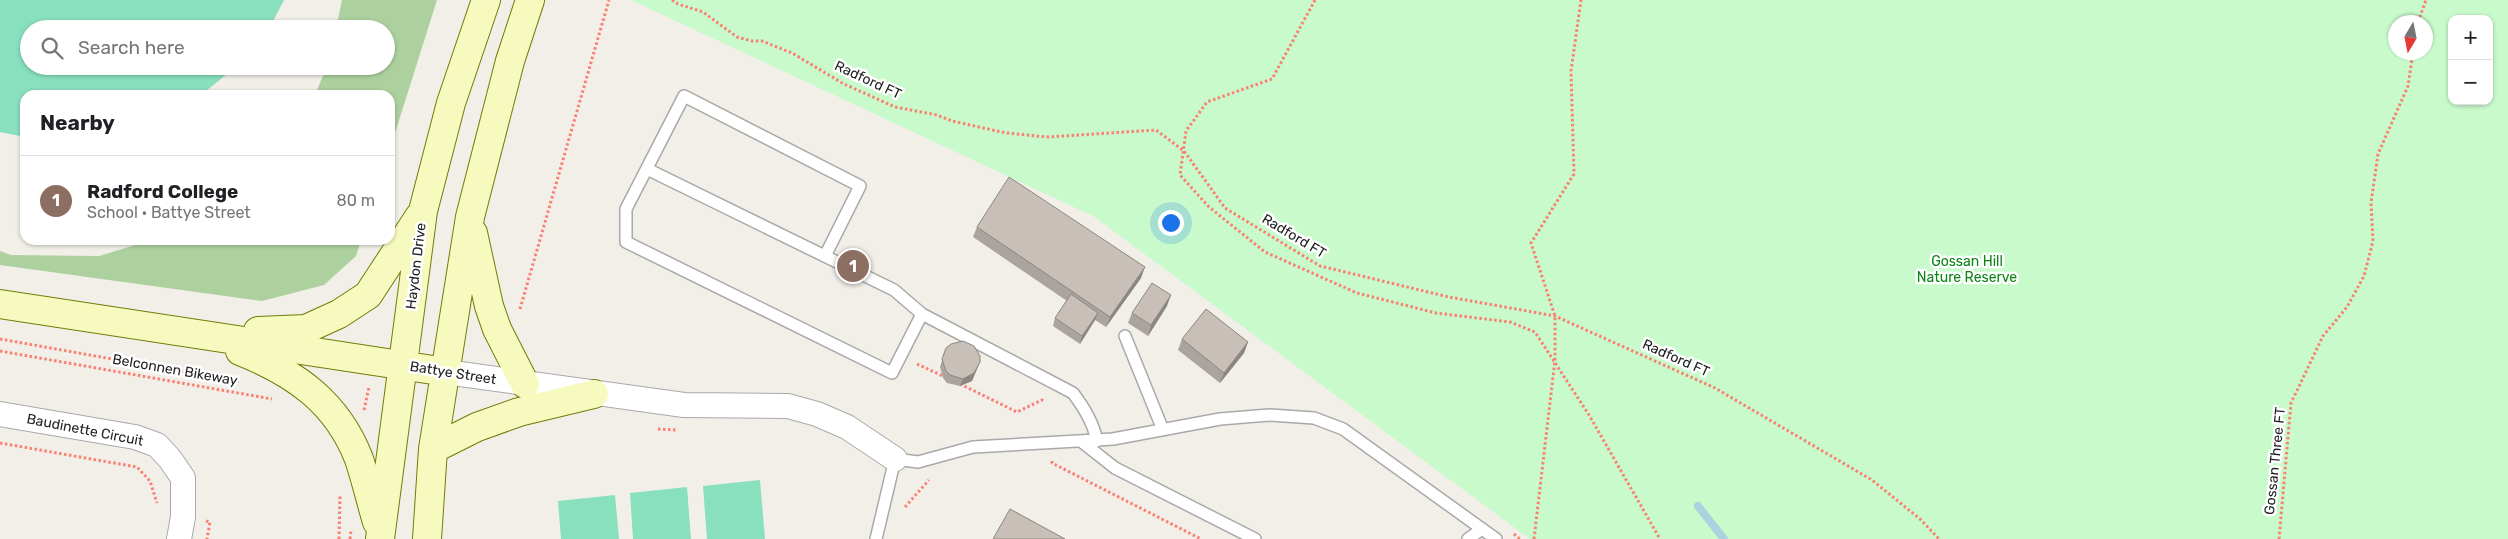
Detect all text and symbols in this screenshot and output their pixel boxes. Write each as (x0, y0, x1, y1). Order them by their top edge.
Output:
north arrow (2388, 15, 2433, 60)
map controls (2448, 15, 2493, 105)
button: + (2448, 15, 2493, 60)
search box (20, 20, 395, 75)
icon: search (38, 34, 66, 62)
text: Search here (78, 36, 185, 59)
street label: Radford FT (832, 57, 904, 103)
button: − (2448, 60, 2493, 105)
text: Nearby (40, 110, 115, 135)
text: Radford College (87, 180, 238, 203)
text: 1 (52, 191, 60, 210)
text: 80 m (337, 191, 375, 210)
text: School · Battye Street (87, 203, 251, 222)
your location (1158, 210, 1184, 236)
street label: Radford FT (1259, 210, 1329, 262)
street label: Haydon Drive (402, 222, 430, 310)
pin: 1 (837, 247, 869, 285)
park label: Gossan Hill Nature Reserve (1917, 253, 2017, 286)
street label: Radford FT (1640, 336, 1712, 380)
street label: Belconnen Bikeway (111, 351, 239, 389)
street label: Battye Street (409, 358, 498, 388)
street label: Gossan Three FT (2261, 406, 2289, 516)
street label: Baudinette Circuit (25, 410, 145, 450)

